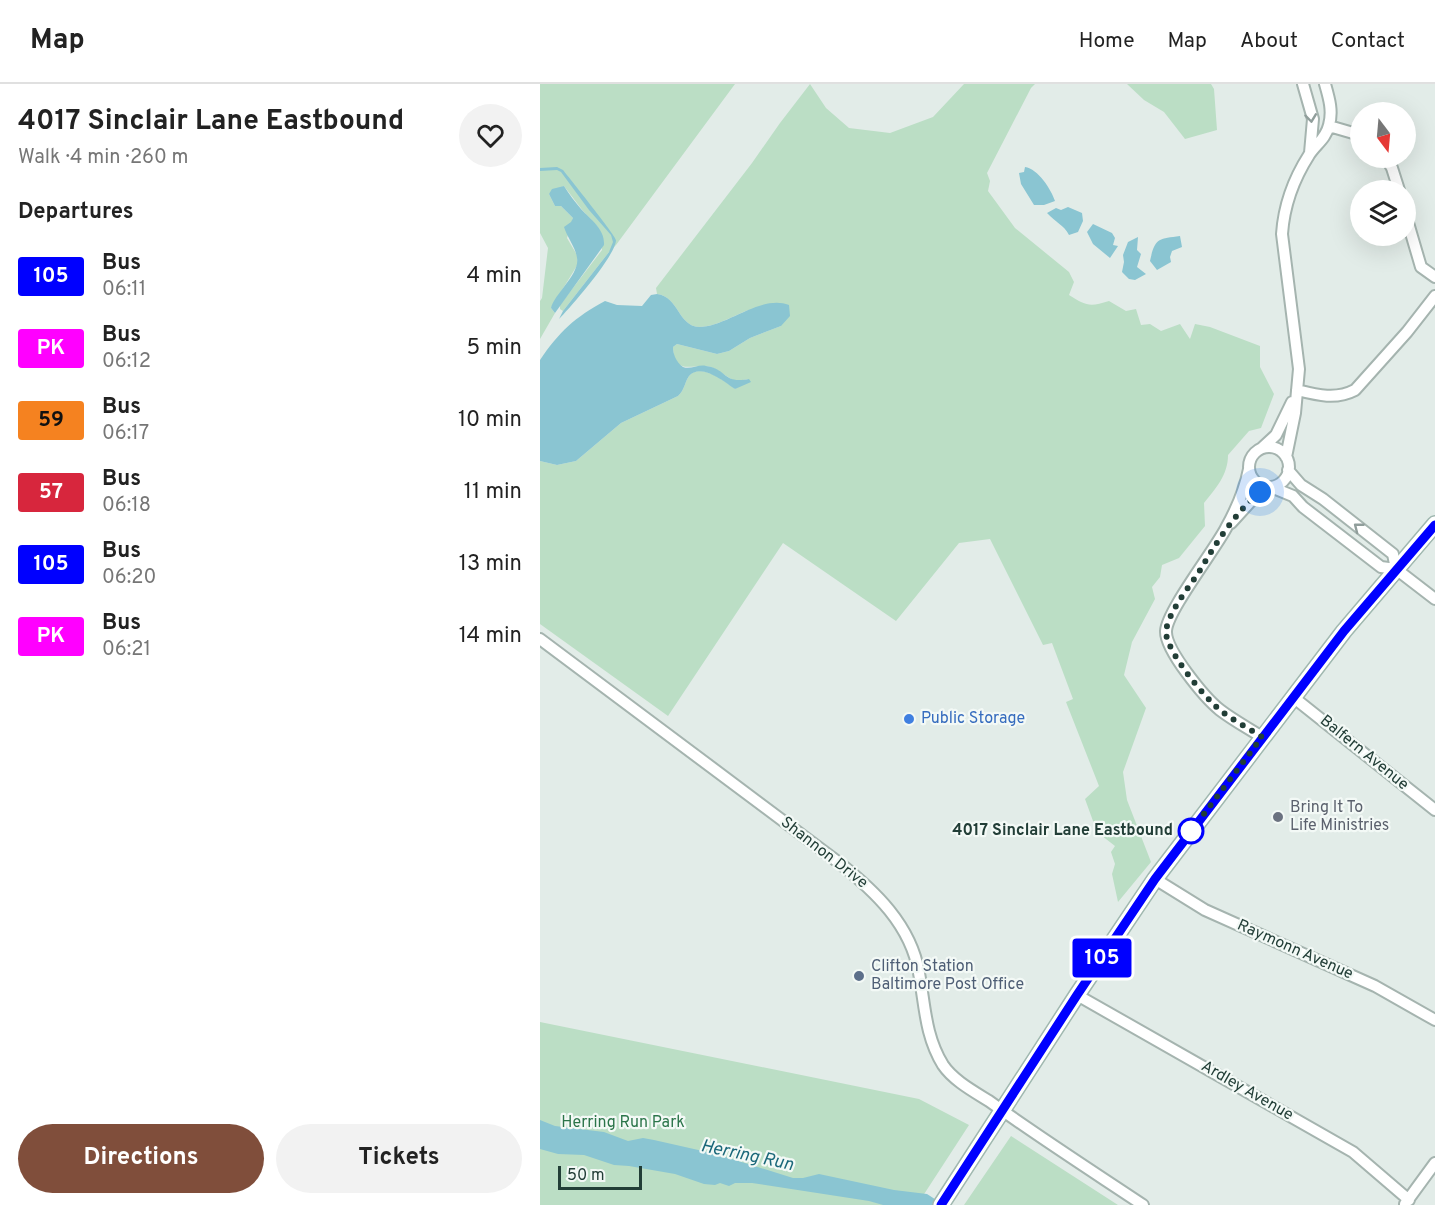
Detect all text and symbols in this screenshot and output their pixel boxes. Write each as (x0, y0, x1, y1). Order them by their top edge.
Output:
text: Map (30, 23, 85, 59)
text: Home (1079, 28, 1135, 55)
text: Map (1168, 28, 1207, 55)
text: About (1240, 28, 1298, 55)
text: Contact (1331, 28, 1405, 55)
north arrow (1350, 102, 1416, 168)
map controls (1350, 102, 1416, 246)
text: 4017 Sinclair Lane Eastbound (18, 104, 404, 140)
button: heart (459, 104, 522, 167)
one-way arrow (1305, 113, 1317, 123)
text: Walk · 4 min · 260 m (18, 145, 189, 171)
button: layers (1350, 180, 1416, 246)
text: Departures (18, 199, 134, 226)
text: Bus (102, 250, 141, 277)
text: 105 (33, 263, 69, 290)
text: 4 min (467, 263, 522, 290)
text: 06:11 (102, 277, 146, 303)
text: Bus (102, 322, 141, 349)
text: PK (37, 335, 65, 362)
text: 5 min (467, 335, 522, 362)
text: 06:12 (102, 349, 151, 375)
text: Bus (102, 394, 141, 421)
text: 59 (38, 407, 64, 434)
text: 10 min (458, 407, 522, 434)
text: 06:17 (102, 421, 149, 447)
text: Bus (102, 466, 141, 493)
your location (1245, 477, 1275, 507)
text: 57 (39, 479, 63, 506)
text: 11 min (464, 479, 522, 506)
text: 06:18 (102, 493, 151, 519)
one-way arrow (1354, 524, 1365, 535)
text: Bus (102, 538, 141, 565)
text: 105 (33, 551, 69, 578)
text: 13 min (459, 551, 522, 578)
text: 06:20 (102, 565, 156, 591)
text: Bus (102, 610, 141, 637)
text: PK (37, 623, 65, 650)
text: 14 min (459, 623, 522, 650)
text: 06:21 (102, 637, 151, 663)
place label: Public Storage (921, 709, 1025, 729)
street label: Balfern Avenue (1315, 711, 1413, 795)
marker: Public Storage (902, 712, 916, 726)
place label: Bring It To Life Ministries (1290, 798, 1389, 836)
marker: Bring It To Life Ministries (1271, 810, 1285, 824)
street label: Shannon Drive (776, 813, 872, 893)
marker: 4017 Sinclair Lane Eastbound (1178, 818, 1204, 844)
place label: 4017 Sinclair Lane Eastbound (952, 821, 1173, 841)
street label: Raymonn Avenue (1234, 915, 1356, 985)
line badge: 105 (1068, 938, 1136, 978)
text: 105 (1084, 945, 1120, 972)
place label: Clifton Station Baltimore Post Office (871, 957, 1024, 995)
marker: Clifton Station Baltimore Post Office (852, 969, 866, 983)
street label: Ardley Avenue (1197, 1057, 1297, 1125)
park label: Herring Run Park (561, 1113, 685, 1133)
button: Directions (18, 1124, 264, 1193)
button: Tickets (276, 1124, 522, 1193)
water label: Herring Run (699, 1135, 796, 1177)
scale bar (558, 1163, 642, 1190)
text: 50 m (567, 1166, 605, 1186)

